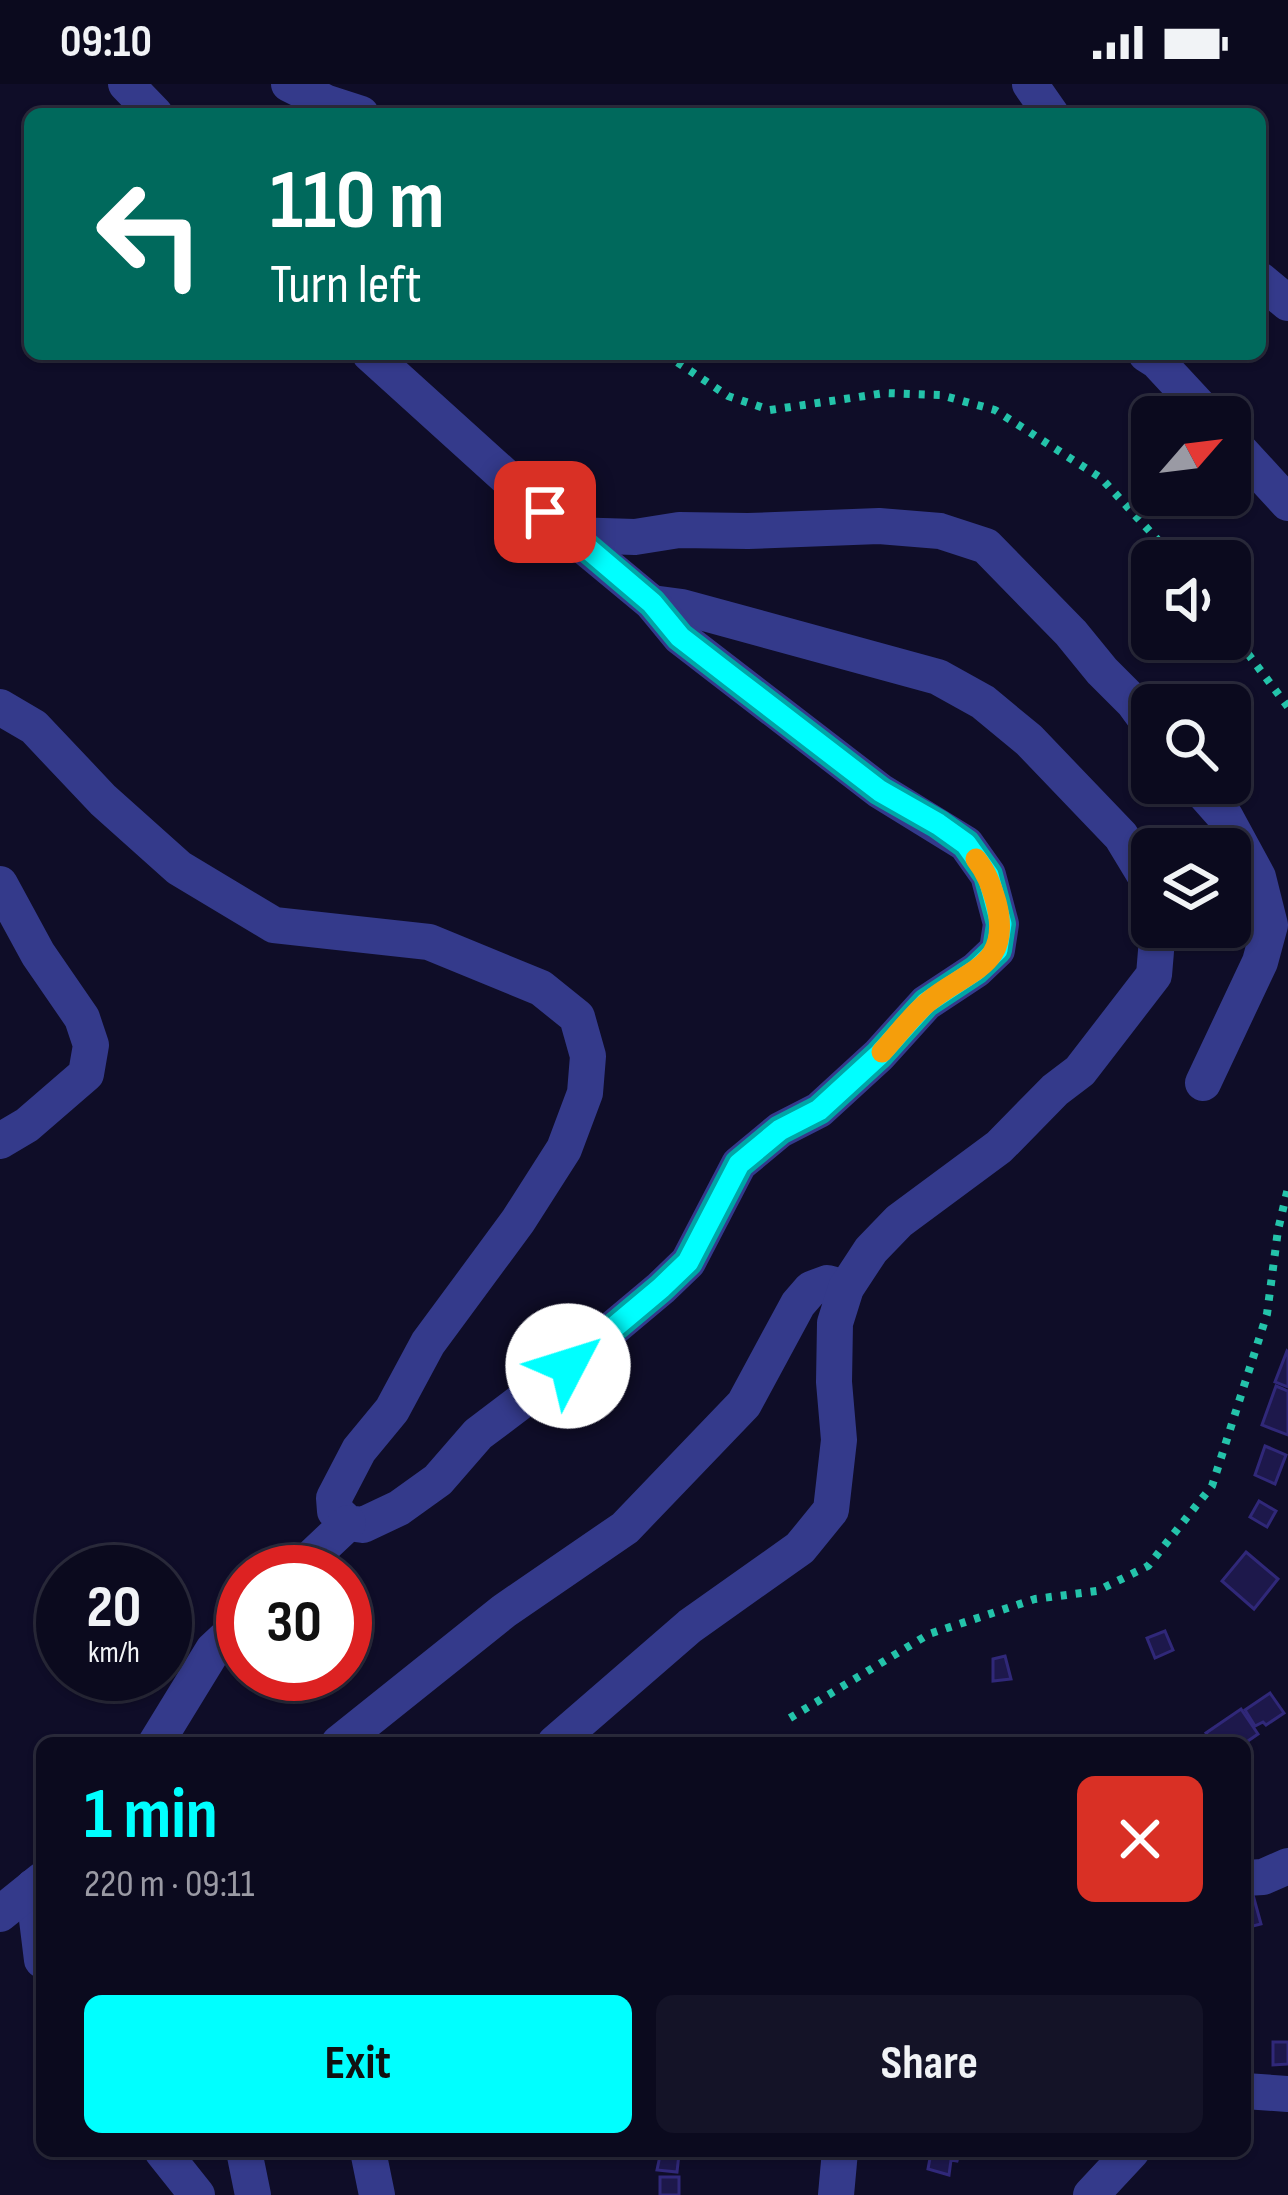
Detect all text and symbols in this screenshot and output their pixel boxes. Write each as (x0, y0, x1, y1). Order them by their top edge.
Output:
text: 09:10 (60, 15, 152, 70)
text: 110 m (270, 151, 445, 252)
icon: left (72, 156, 228, 312)
text: Turn left (270, 253, 422, 318)
north arrow (1131, 396, 1251, 516)
map controls (1131, 396, 1251, 948)
pin (494, 461, 596, 563)
icon: arrive (512, 479, 578, 545)
button: sound (1131, 540, 1251, 660)
button: search (1131, 684, 1251, 804)
button: layers (1131, 828, 1251, 948)
position arrow (505, 1303, 631, 1429)
speed limit sign: 30 (216, 1545, 372, 1701)
text: 20 (87, 1572, 141, 1644)
text: km/h (88, 1635, 140, 1671)
text: 1 min (84, 1772, 218, 1859)
button: close (1077, 1776, 1203, 1902)
text: 220 m · 09:11 (84, 1861, 254, 1908)
button: Exit (84, 1995, 632, 2133)
button: Share (656, 1995, 1203, 2133)

